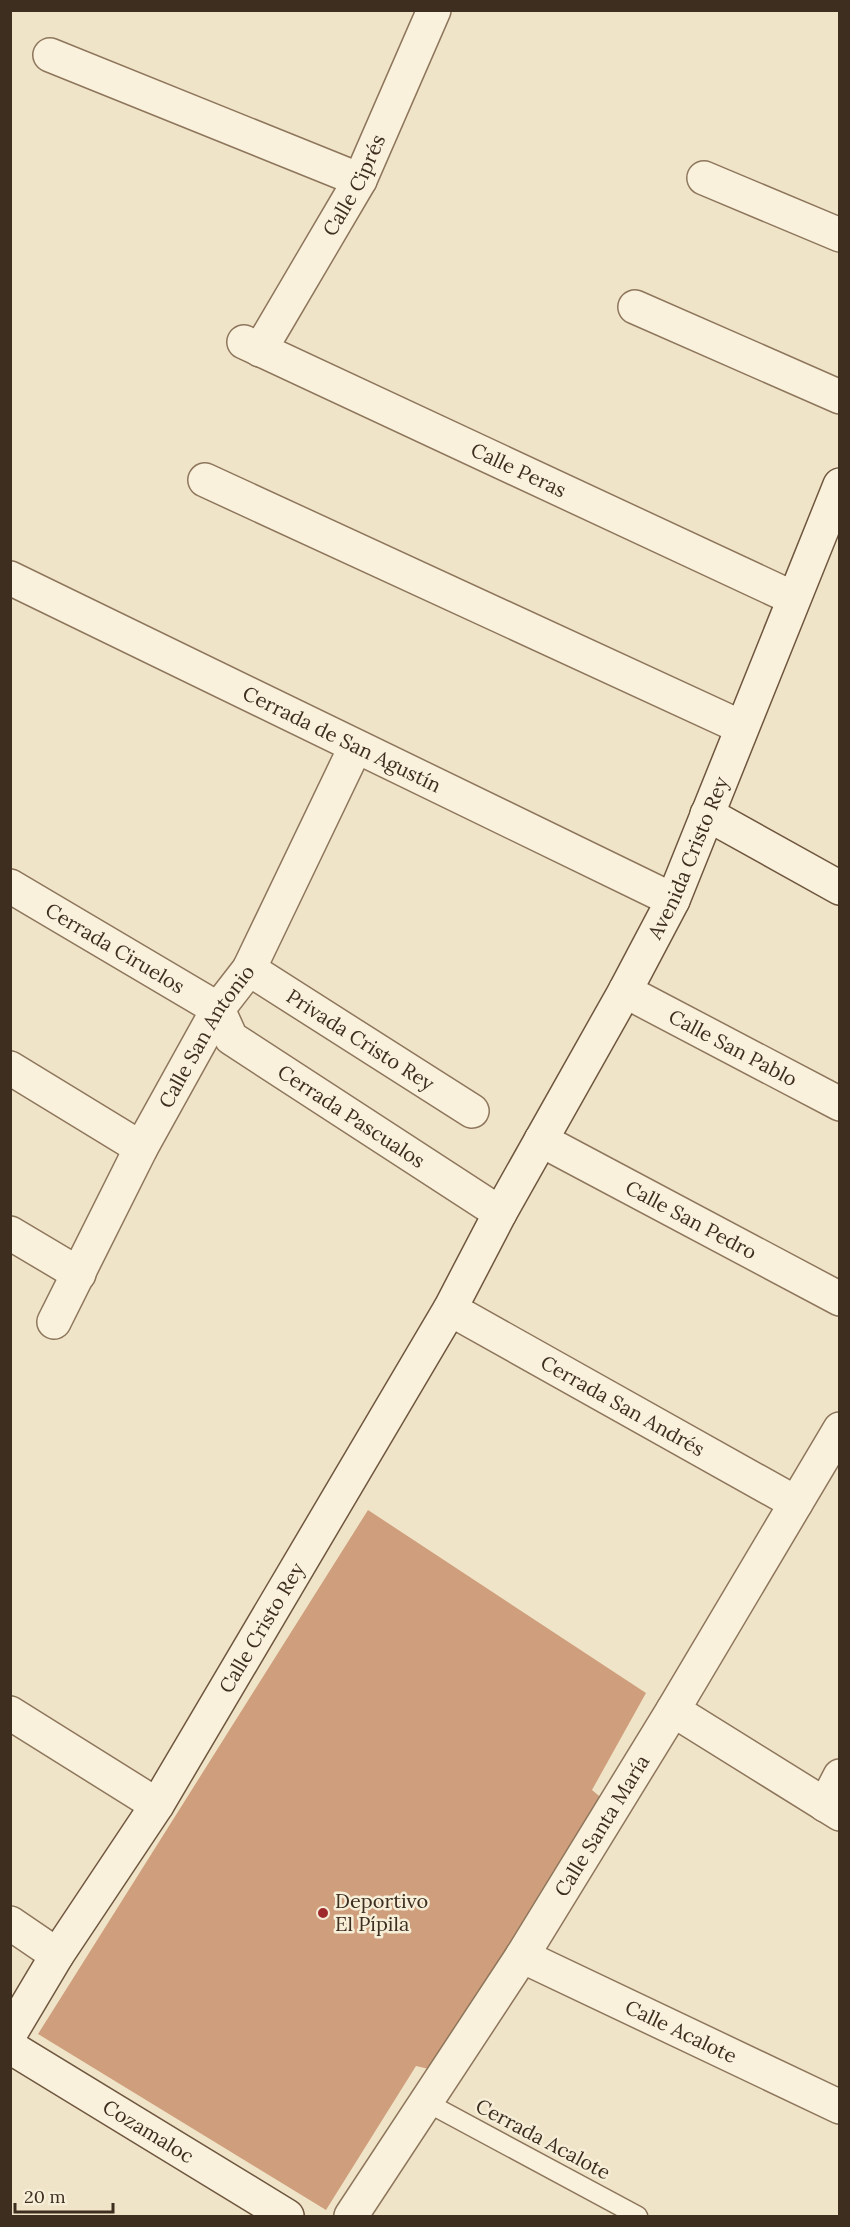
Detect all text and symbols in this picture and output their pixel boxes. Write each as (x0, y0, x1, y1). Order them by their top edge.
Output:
street label: Calle Ciprés (317, 130, 390, 240)
street label: Calle Peras (467, 437, 570, 503)
street label: Cerrada de San Agustín (239, 680, 445, 797)
street label: Avenida Cristo Rey (641, 772, 734, 944)
street label: Cerrada Ciruelos (41, 897, 189, 998)
street label: Calle San Antonio (153, 960, 260, 1112)
street label: Privada Cristo Rey (282, 983, 439, 1096)
street label: Calle San Pablo (665, 1003, 802, 1091)
street label: Cerrada Pascualos (273, 1059, 430, 1173)
street label: Calle San Pedro (621, 1174, 761, 1265)
street label: Cerrada San Andrés (536, 1349, 709, 1461)
street label: Calle Cristo Rey (213, 1557, 310, 1697)
street label: Calle Santa María (549, 1750, 654, 1901)
place label: Deportivo El Pípila (335, 1888, 428, 1936)
marker: Deportivo El Pípila (316, 1906, 330, 1920)
street label: Calle Acalote (621, 1994, 741, 2068)
street label: Cerrada Acalote (472, 2093, 615, 2185)
street label: Cozamaloc (98, 2094, 199, 2168)
scale bar (15, 2176, 112, 2214)
text: 20 m (24, 2185, 66, 2208)

